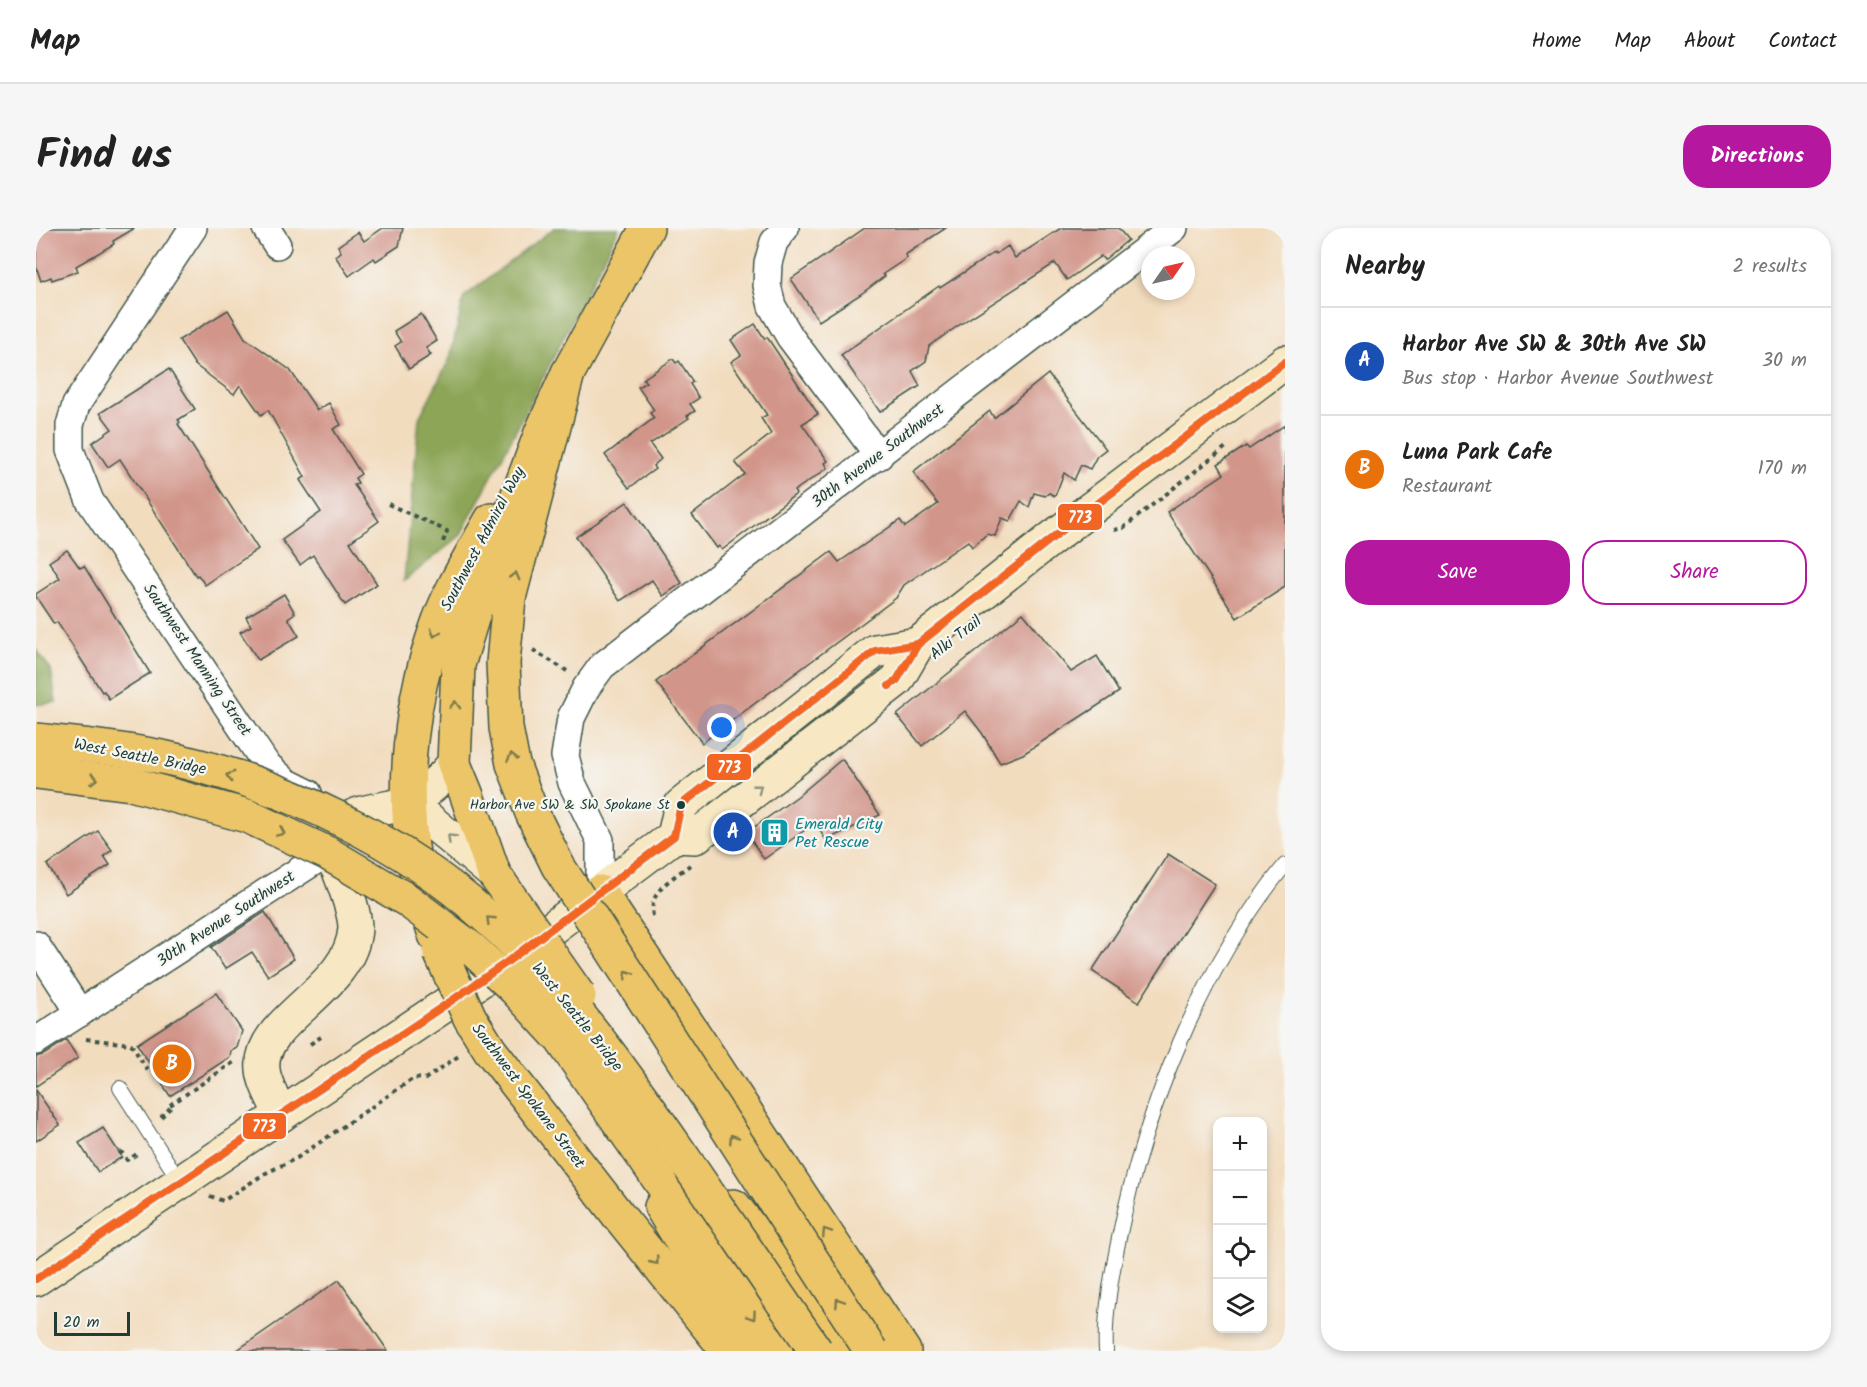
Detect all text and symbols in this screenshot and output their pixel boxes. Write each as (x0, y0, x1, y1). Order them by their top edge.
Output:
text: Map (30, 19, 81, 64)
text: Home (1532, 25, 1581, 58)
text: Map (1614, 25, 1651, 58)
text: About (1684, 25, 1735, 58)
text: Contact (1768, 25, 1837, 58)
text: Find us (36, 123, 172, 190)
button: Directions (1683, 125, 1831, 188)
north arrow (1141, 246, 1195, 300)
text: Nearby (1345, 246, 1425, 288)
text: 2 results (1732, 251, 1807, 283)
text: Harbor Ave SW & 30th Ave SW (1402, 328, 1706, 363)
text: A (1358, 345, 1371, 377)
text: 30 m (1762, 345, 1807, 377)
text: Bus stop · Harbor Avenue Southwest (1402, 363, 1714, 395)
street label: 30th Avenue Southwest (806, 397, 950, 514)
text: Luna Park Cafe (1402, 436, 1552, 471)
text: B (1358, 453, 1371, 485)
text: 170 m (1758, 453, 1807, 485)
street label: Southwest Admiral Way (434, 462, 532, 616)
text: Restaurant (1402, 471, 1492, 503)
line badge: 773 (1057, 503, 1103, 531)
text: 773 (1068, 506, 1092, 531)
button: Save (1345, 540, 1570, 605)
button: Share (1582, 540, 1807, 605)
one-way arrow (508, 571, 520, 582)
street label: Southwest Manning Street (136, 579, 258, 742)
street label: Alki Trail (924, 609, 988, 666)
one-way arrow (430, 627, 443, 638)
one-way arrow (449, 701, 461, 710)
your location (707, 713, 736, 742)
street label: West Seattle Bridge (72, 732, 208, 782)
one-way arrow (507, 753, 520, 763)
line badge: 773 (706, 753, 752, 781)
text: 773 (717, 756, 741, 781)
one-way arrow (225, 771, 236, 783)
one-way arrow (89, 773, 99, 785)
one-way arrow (751, 785, 762, 796)
place label: Harbor Ave SW & SW Spokane St (470, 794, 671, 816)
marker: Harbor Ave SW & SW Spokane St (675, 799, 687, 811)
pin: A (714, 810, 752, 854)
place label: Emerald City Pet Rescue (795, 812, 883, 855)
building icon: Emerald City Pet Rescue (758, 817, 790, 849)
one-way arrow (275, 825, 286, 837)
one-way arrow (447, 835, 458, 846)
street label: 30th Avenue Southwest (152, 864, 301, 973)
one-way arrow (487, 917, 498, 928)
street label: West Seattle Bridge (525, 957, 629, 1077)
one-way arrow (624, 970, 635, 981)
street label: Southwest Spokane Street (465, 1018, 592, 1175)
pin: B (152, 1042, 192, 1086)
line badge: 773 (242, 1112, 287, 1140)
text: 773 (252, 1115, 276, 1140)
map controls (1213, 1117, 1267, 1333)
button: + (1213, 1117, 1267, 1171)
one-way arrow (729, 1134, 741, 1144)
button: − (1213, 1171, 1267, 1225)
button: locate (1213, 1225, 1267, 1279)
one-way arrow (821, 1228, 833, 1238)
one-way arrow (648, 1254, 659, 1265)
button: layers (1213, 1279, 1267, 1333)
one-way arrow (835, 1298, 846, 1309)
scale bar (54, 1309, 130, 1336)
one-way arrow (745, 1309, 756, 1320)
text: 20 m (63, 1310, 99, 1335)

